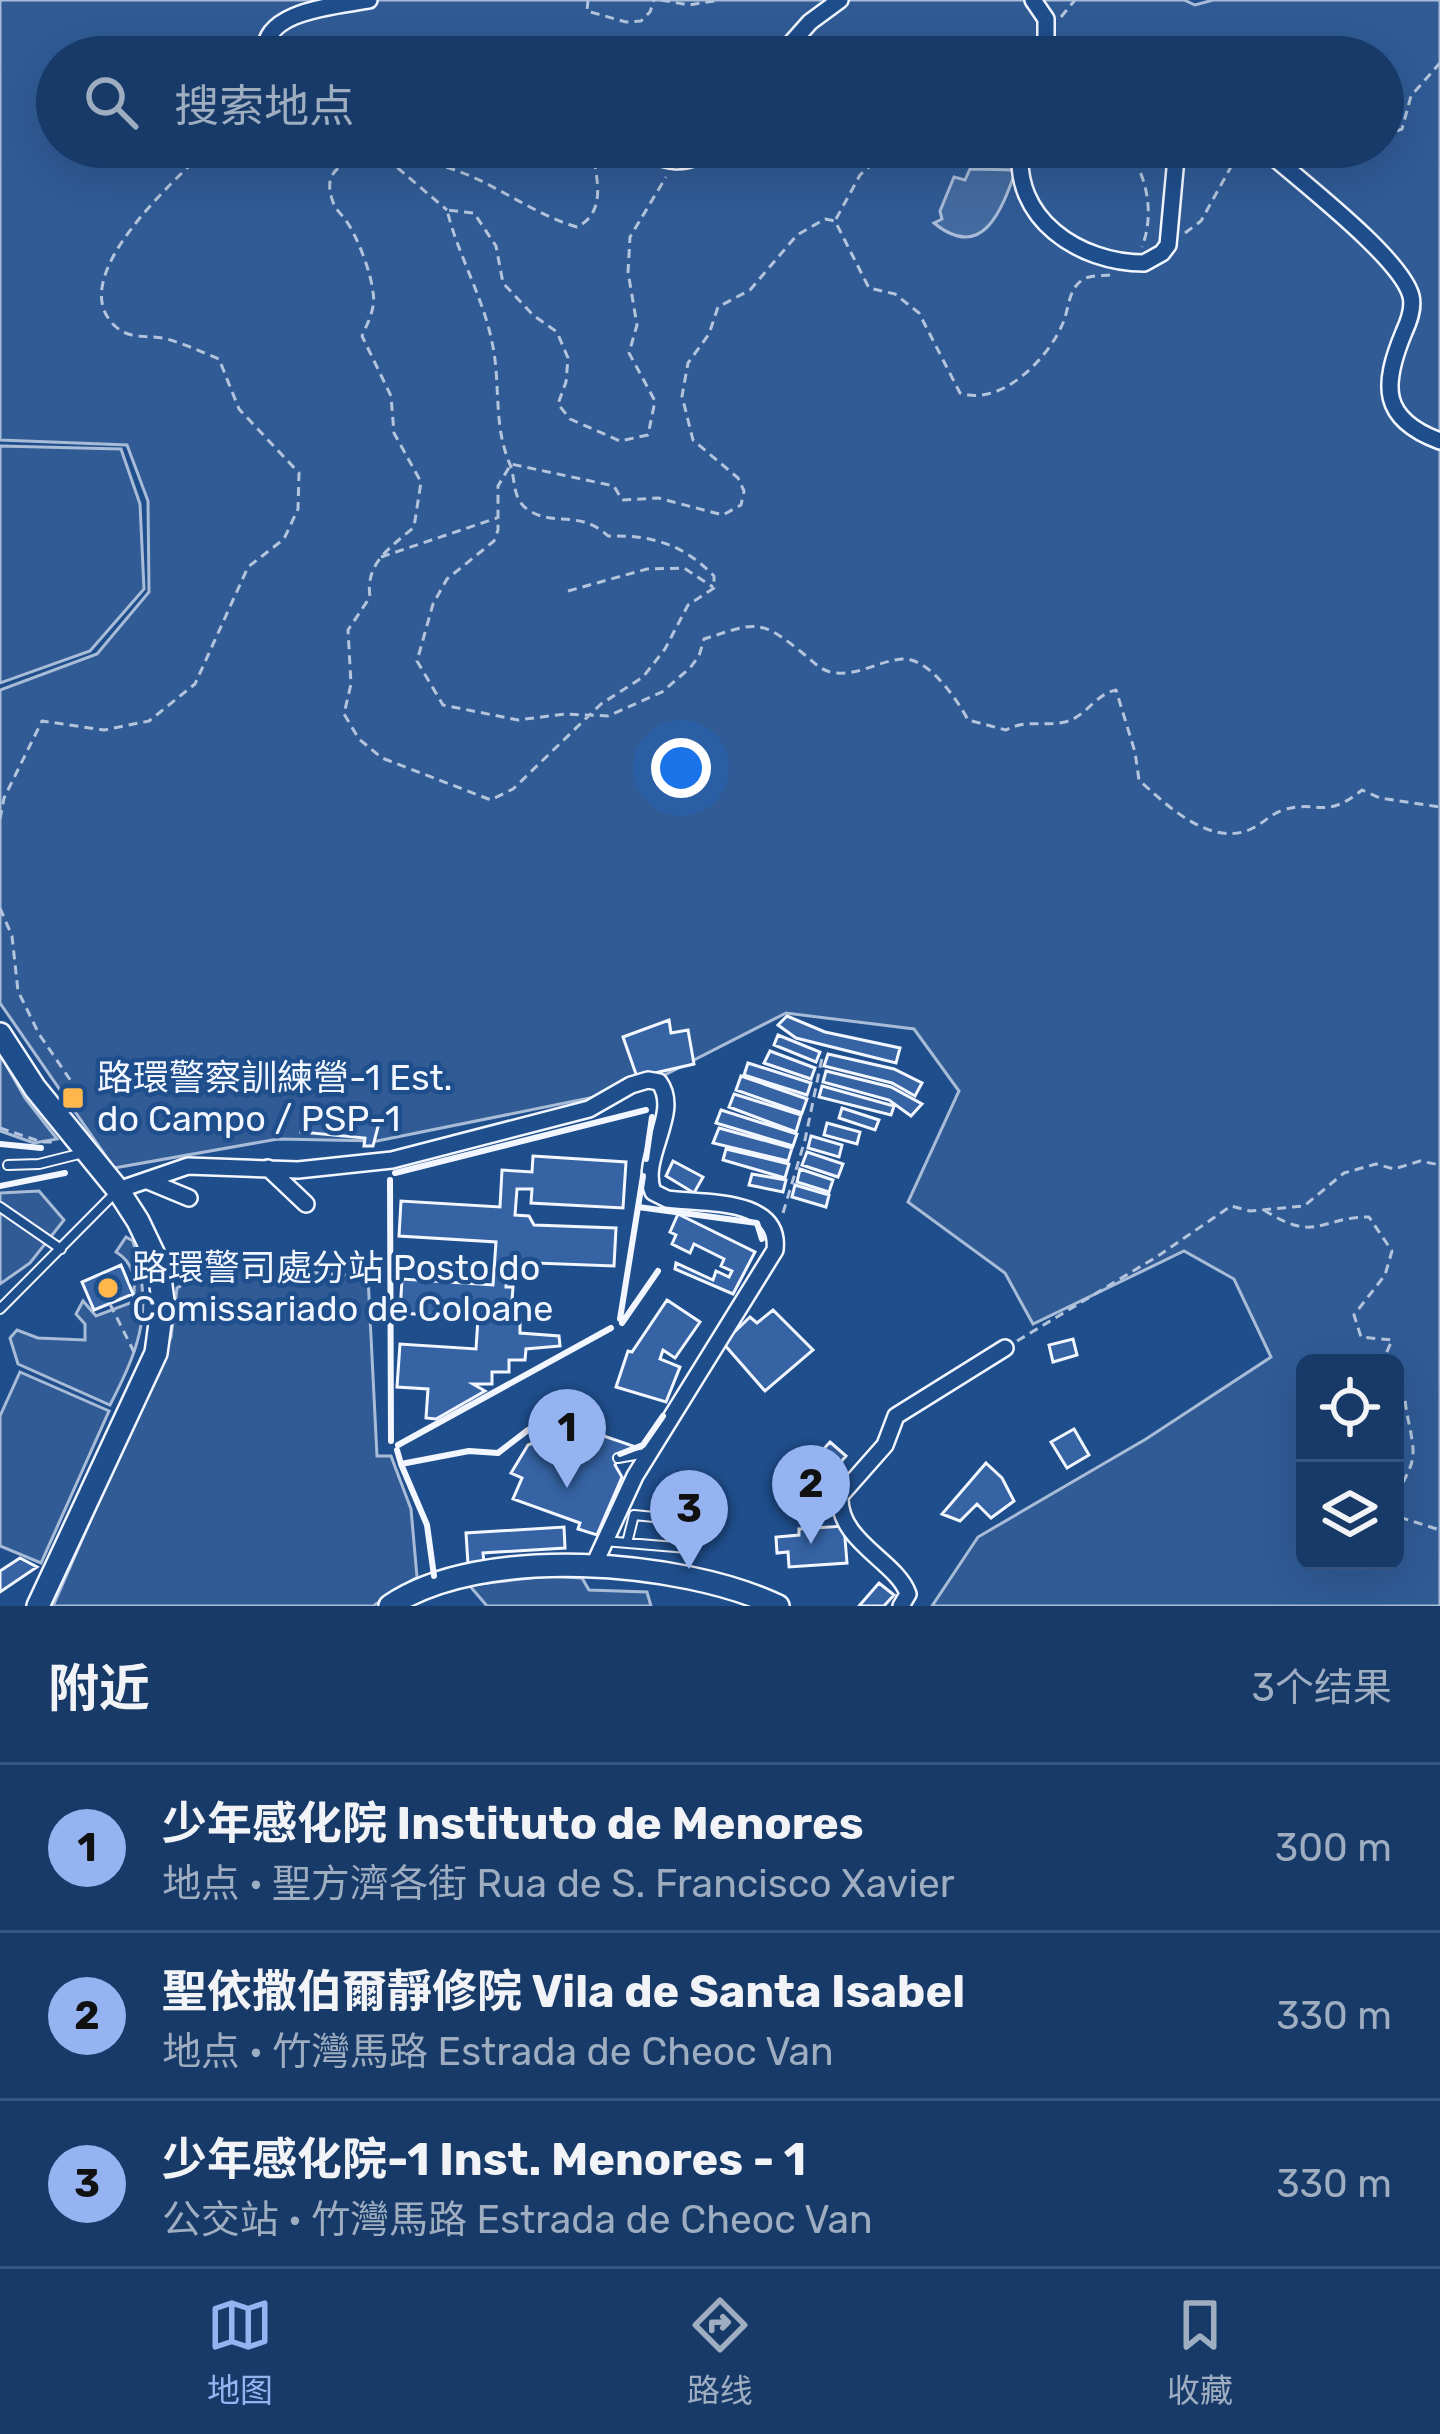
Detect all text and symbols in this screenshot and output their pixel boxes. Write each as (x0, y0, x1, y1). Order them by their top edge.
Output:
search box (36, 36, 1404, 168)
icon: search (78, 69, 144, 135)
text: 搜索地点 (174, 80, 354, 133)
your location (651, 738, 711, 798)
place label: 路環警察訓練營-1 Est. do Campo / PSP-1 (97, 1056, 453, 1140)
marker: 路環警察訓練營-1 Est. do Campo / PSP-1 (60, 1085, 86, 1111)
place label: 路環警司處分站 Posto do Comissariado de Coloane (132, 1246, 553, 1330)
marker: 路環警司處分站 Posto do Comissariado de Coloane (95, 1275, 121, 1301)
map controls (1296, 1354, 1404, 1570)
button: locate (1296, 1354, 1404, 1462)
pin: 1 (528, 1389, 606, 1488)
pin: 2 (772, 1445, 850, 1544)
button: layers (1296, 1462, 1404, 1570)
pin: 3 (650, 1470, 728, 1569)
text: 附近 (48, 1658, 150, 1719)
text: 3个结果 (1252, 1665, 1392, 1711)
text: 少年感化院 Instituto de Menores (162, 1797, 864, 1850)
text: 1 (77, 1825, 97, 1871)
text: 300 m (1275, 1825, 1392, 1871)
text: 地点 · 聖方濟各街 Rua de S. Francisco Xavier (162, 1861, 955, 1907)
text: 聖依撒伯爾靜修院 Vila de Santa Isabel (162, 1965, 965, 2018)
text: 2 (74, 1993, 100, 2039)
text: 330 m (1276, 1993, 1392, 2039)
text: 地点 · 竹灣馬路 Estrada de Cheoc Van (162, 2029, 834, 2075)
text: 少年感化院-1 Inst. Menores - 1 (162, 2133, 806, 2186)
text: 3 (74, 2161, 100, 2207)
text: 330 m (1276, 2161, 1392, 2207)
text: 公交站 · 竹灣馬路 Estrada de Cheoc Van (162, 2197, 873, 2243)
tab: 地图 (207, 2292, 273, 2412)
tab: 路线 (687, 2292, 753, 2412)
tab: 收藏 (1167, 2292, 1233, 2412)

